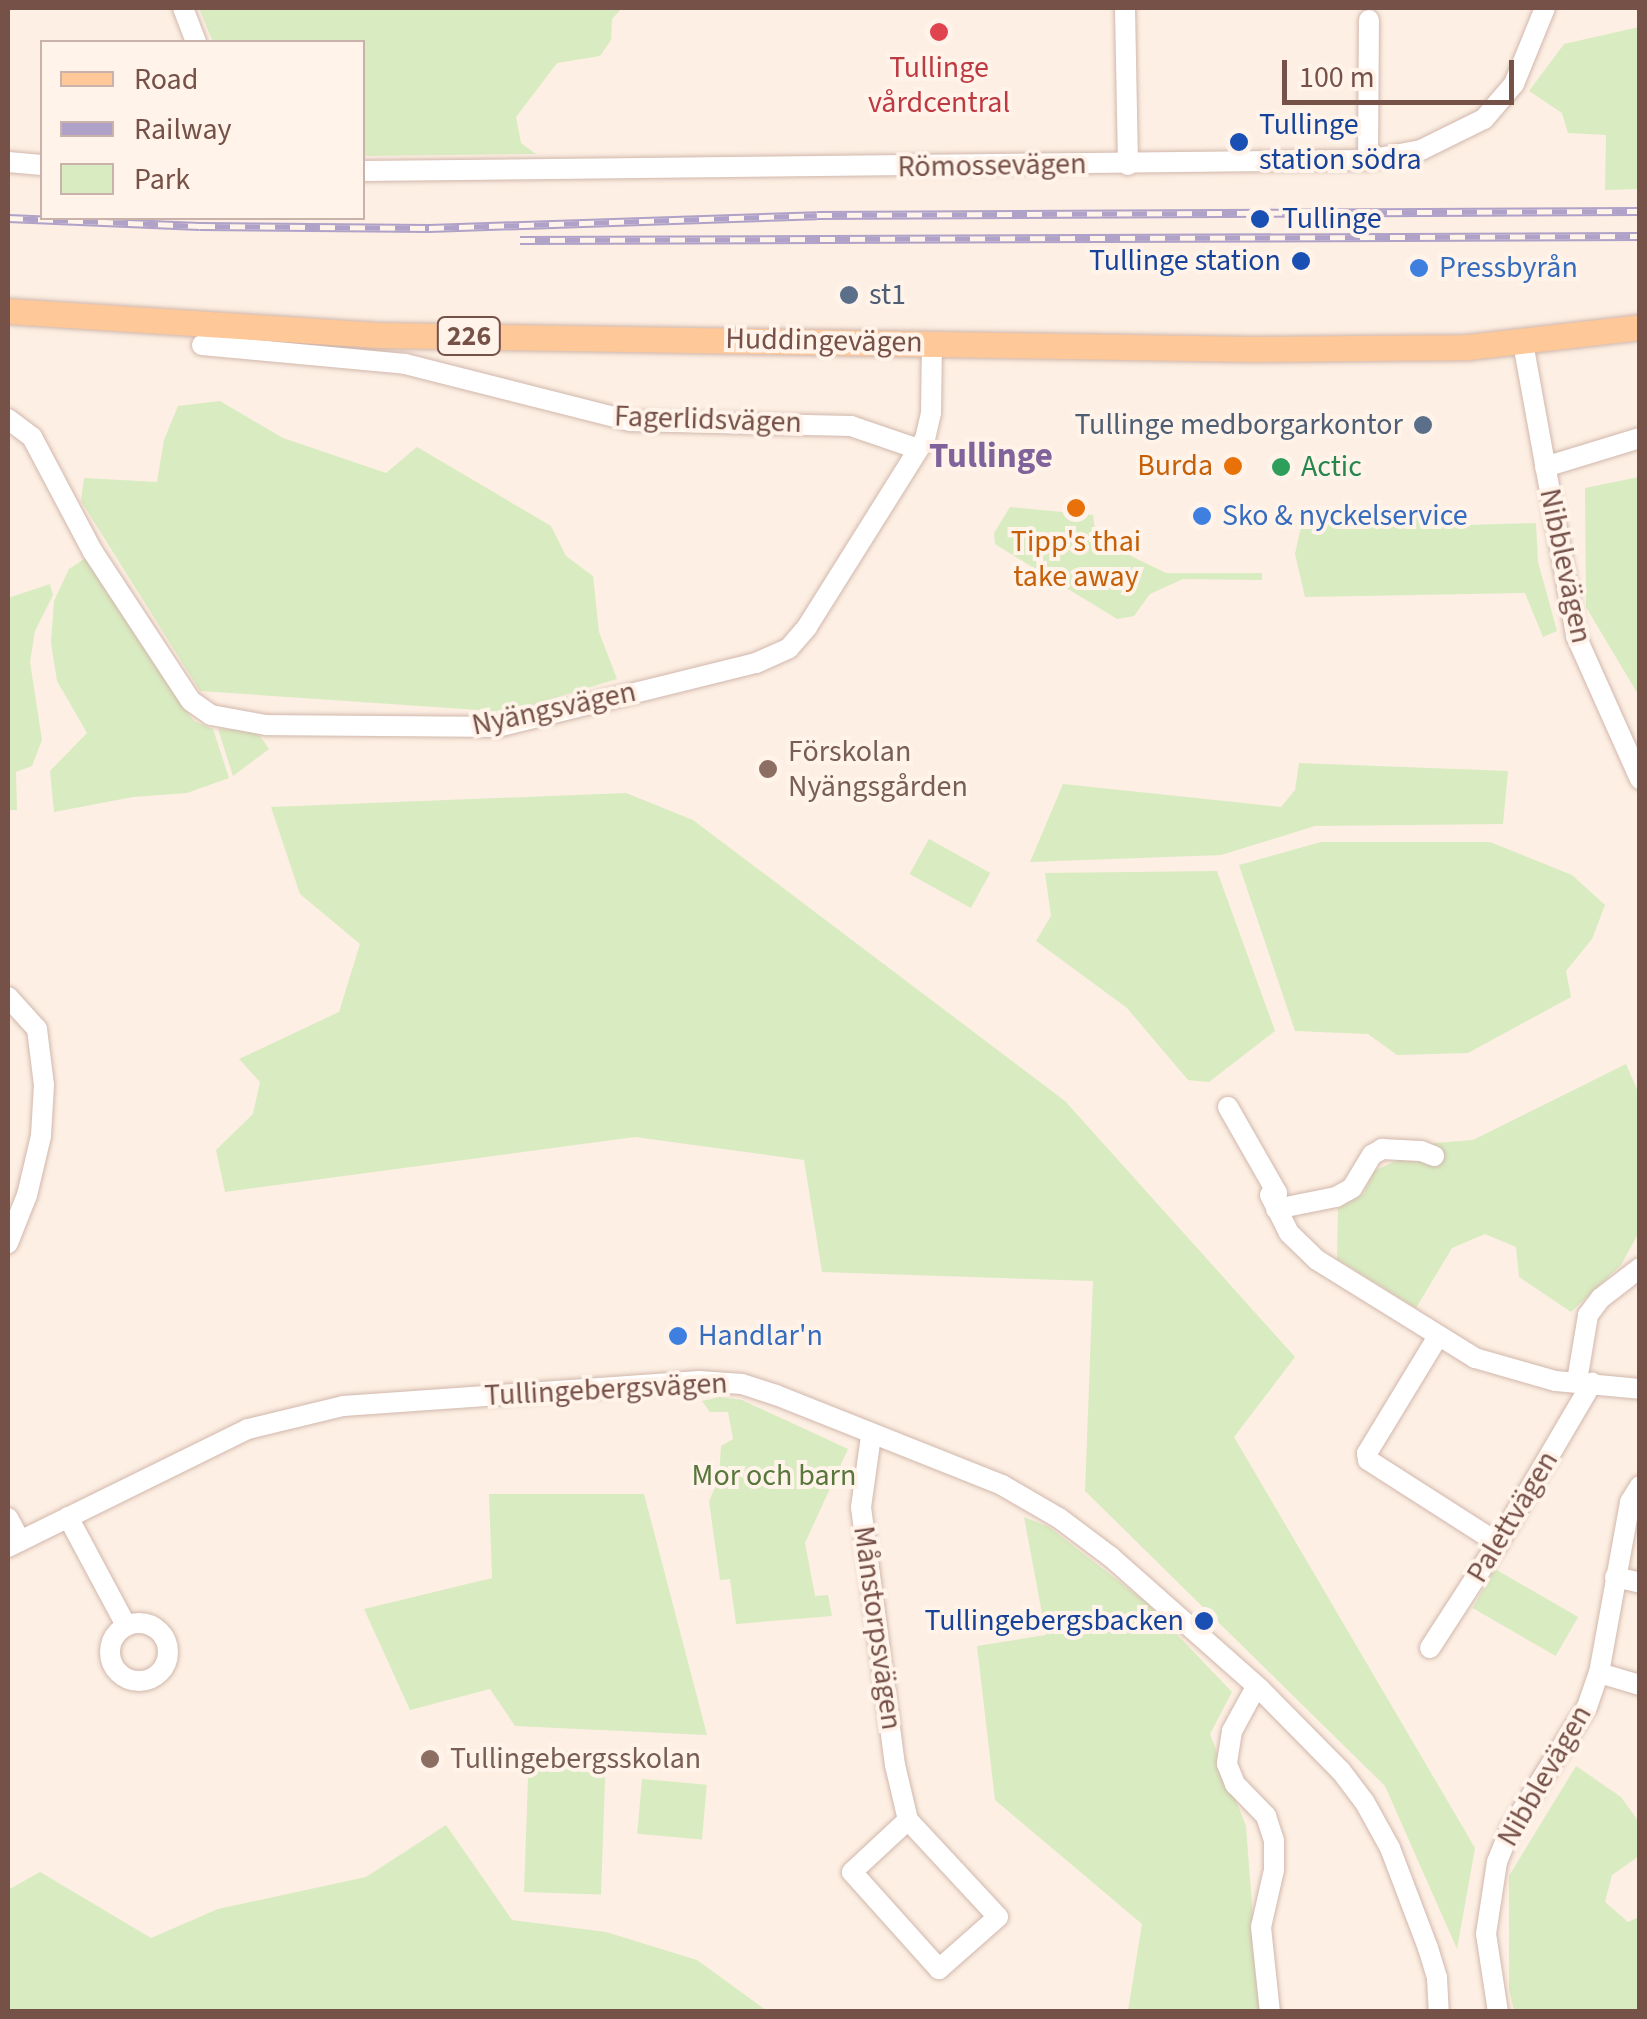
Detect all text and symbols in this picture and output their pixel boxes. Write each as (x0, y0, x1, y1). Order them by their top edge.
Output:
marker: Tullinge vårdcentral (926, 19, 952, 45)
legend (40, 40, 365, 220)
scale bar (1287, 40, 1520, 102)
place label: Tullinge vårdcentral (868, 50, 1010, 120)
text: 100 m (1299, 56, 1375, 99)
text: Road (134, 58, 198, 101)
place label: Tullinge station södra (1259, 107, 1422, 178)
text: Railway (134, 108, 232, 151)
marker: Tullinge station södra (1228, 131, 1250, 153)
street label: Römossevägen (897, 146, 1087, 186)
text: Park (134, 158, 190, 201)
place label: Tullinge (1282, 201, 1382, 237)
marker: Tullinge (1247, 206, 1273, 232)
place label: Tullinge station (1089, 243, 1281, 279)
marker: Tullinge station (1290, 250, 1312, 272)
place label: Pressbyrån (1439, 250, 1578, 286)
marker: Pressbyrån (1408, 257, 1430, 279)
place label: st1 (869, 277, 906, 313)
marker: st1 (838, 284, 860, 306)
road number: 226 (436, 313, 502, 359)
street label: Huddingevägen (725, 321, 923, 361)
street label: Fagerlidsvägen (614, 399, 802, 441)
place label: Tullinge medborgarkontor (1074, 407, 1403, 443)
marker: Tullinge medborgarkontor (1412, 414, 1434, 436)
district label: Tullinge (929, 435, 1053, 477)
place label: Burda (1137, 448, 1213, 484)
place label: Actic (1301, 449, 1362, 485)
marker: Burda (1222, 455, 1244, 477)
marker: Actic (1270, 456, 1292, 478)
street label: Nibblevägen (1531, 485, 1599, 647)
marker: Tipp's thai take away (1065, 497, 1087, 519)
place label: Sko & nyckelservice (1222, 498, 1468, 534)
marker: Sko & nyckelservice (1191, 505, 1213, 527)
place label: Tipp's thai take away (1011, 524, 1141, 594)
street label: Nyängsvägen (469, 674, 639, 744)
place label: Förskolan Nyängsgården (788, 734, 968, 804)
marker: Förskolan Nyängsgården (757, 758, 779, 780)
place label: Handlar'n (698, 1318, 823, 1354)
marker: Handlar'n (667, 1325, 689, 1347)
street label: Tullingebergsvägen (483, 1366, 729, 1414)
street label: Palettvägen (1460, 1445, 1566, 1589)
park label: Mor och barn (692, 1458, 856, 1494)
street label: Månstorpsvägen (845, 1524, 909, 1732)
place label: Tullingebergsbacken (924, 1603, 1184, 1639)
marker: Tullingebergsbacken (1193, 1610, 1215, 1632)
street label: Nibblevägen (1490, 1699, 1600, 1853)
place label: Tullingebergsskolan (450, 1741, 701, 1777)
marker: Tullingebergsskolan (419, 1748, 441, 1770)

